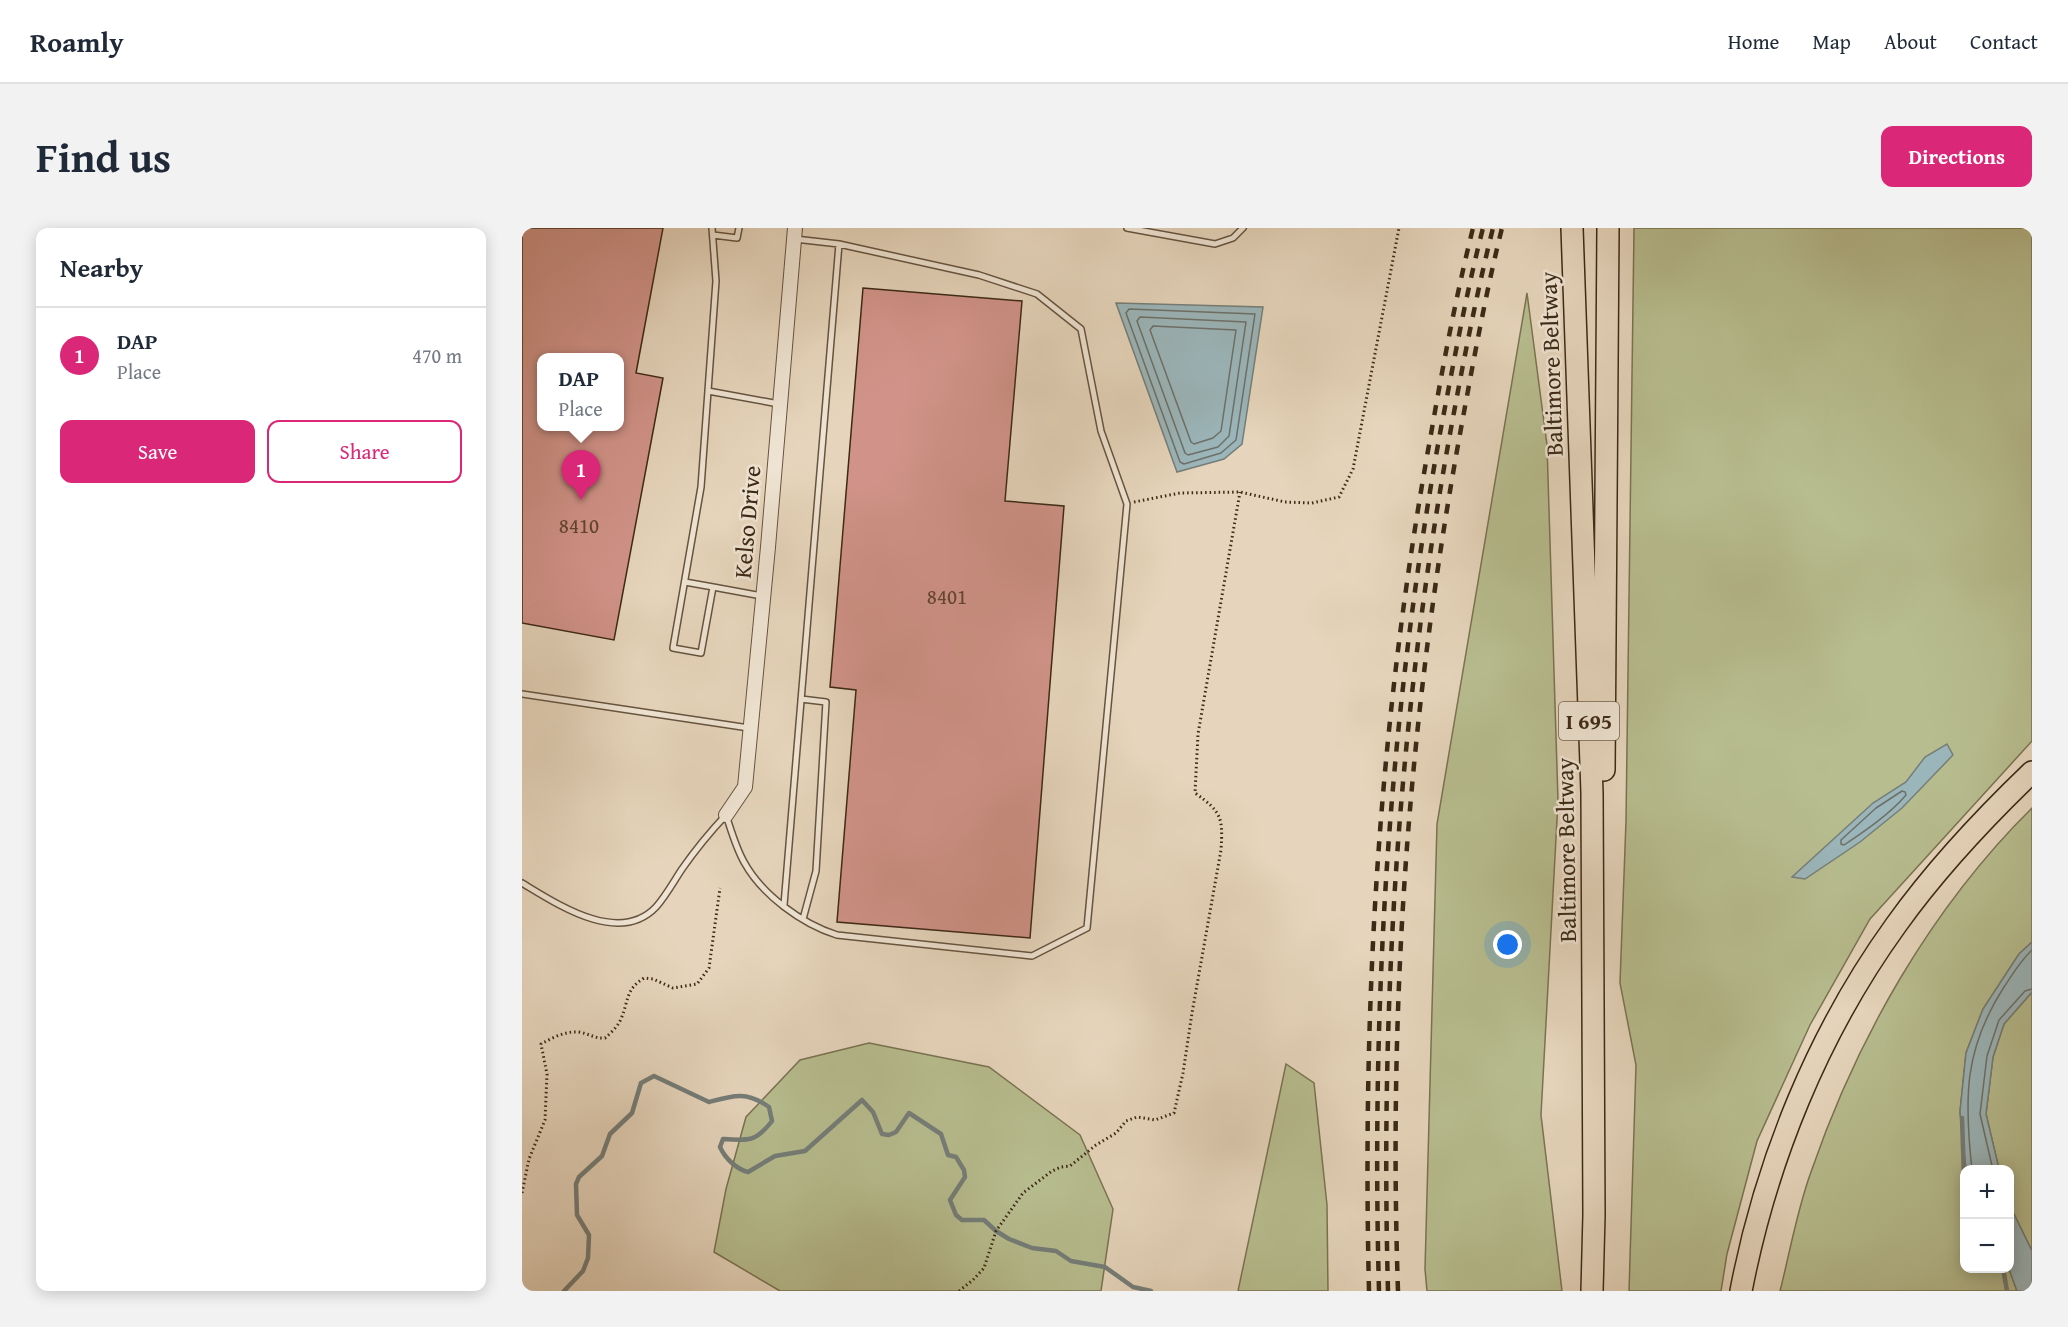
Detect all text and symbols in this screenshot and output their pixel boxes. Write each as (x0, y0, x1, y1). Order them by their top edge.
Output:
text: Roamly (30, 21, 124, 62)
text: Home (1728, 26, 1779, 57)
text: Map (1812, 26, 1851, 57)
text: About (1884, 26, 1937, 57)
text: Contact (1970, 26, 2038, 57)
text: Find us (36, 126, 171, 187)
button: Directions (1881, 126, 2032, 187)
text: Nearby (60, 248, 143, 287)
street label: Baltimore Beltway (1530, 271, 1572, 457)
text: DAP (117, 325, 158, 357)
text: 1 (74, 341, 85, 370)
text: 470 m (412, 341, 462, 370)
popup (537, 353, 624, 431)
text: Place (117, 357, 161, 386)
text: DAP (558, 362, 599, 394)
text: Place (558, 394, 603, 423)
button: Save (60, 420, 255, 483)
button: Share (267, 420, 462, 483)
pin: 1 (562, 450, 600, 500)
street label: Kelso Drive (725, 464, 769, 580)
house number: 8410 (559, 510, 599, 541)
house number: 8401 (927, 581, 967, 612)
road number: I 695 (1559, 702, 1619, 740)
street label: Baltimore Beltway (1547, 757, 1585, 943)
your location (1493, 930, 1522, 959)
map controls (1960, 1165, 2014, 1273)
button: + (1960, 1165, 2014, 1219)
button: − (1960, 1219, 2014, 1273)

